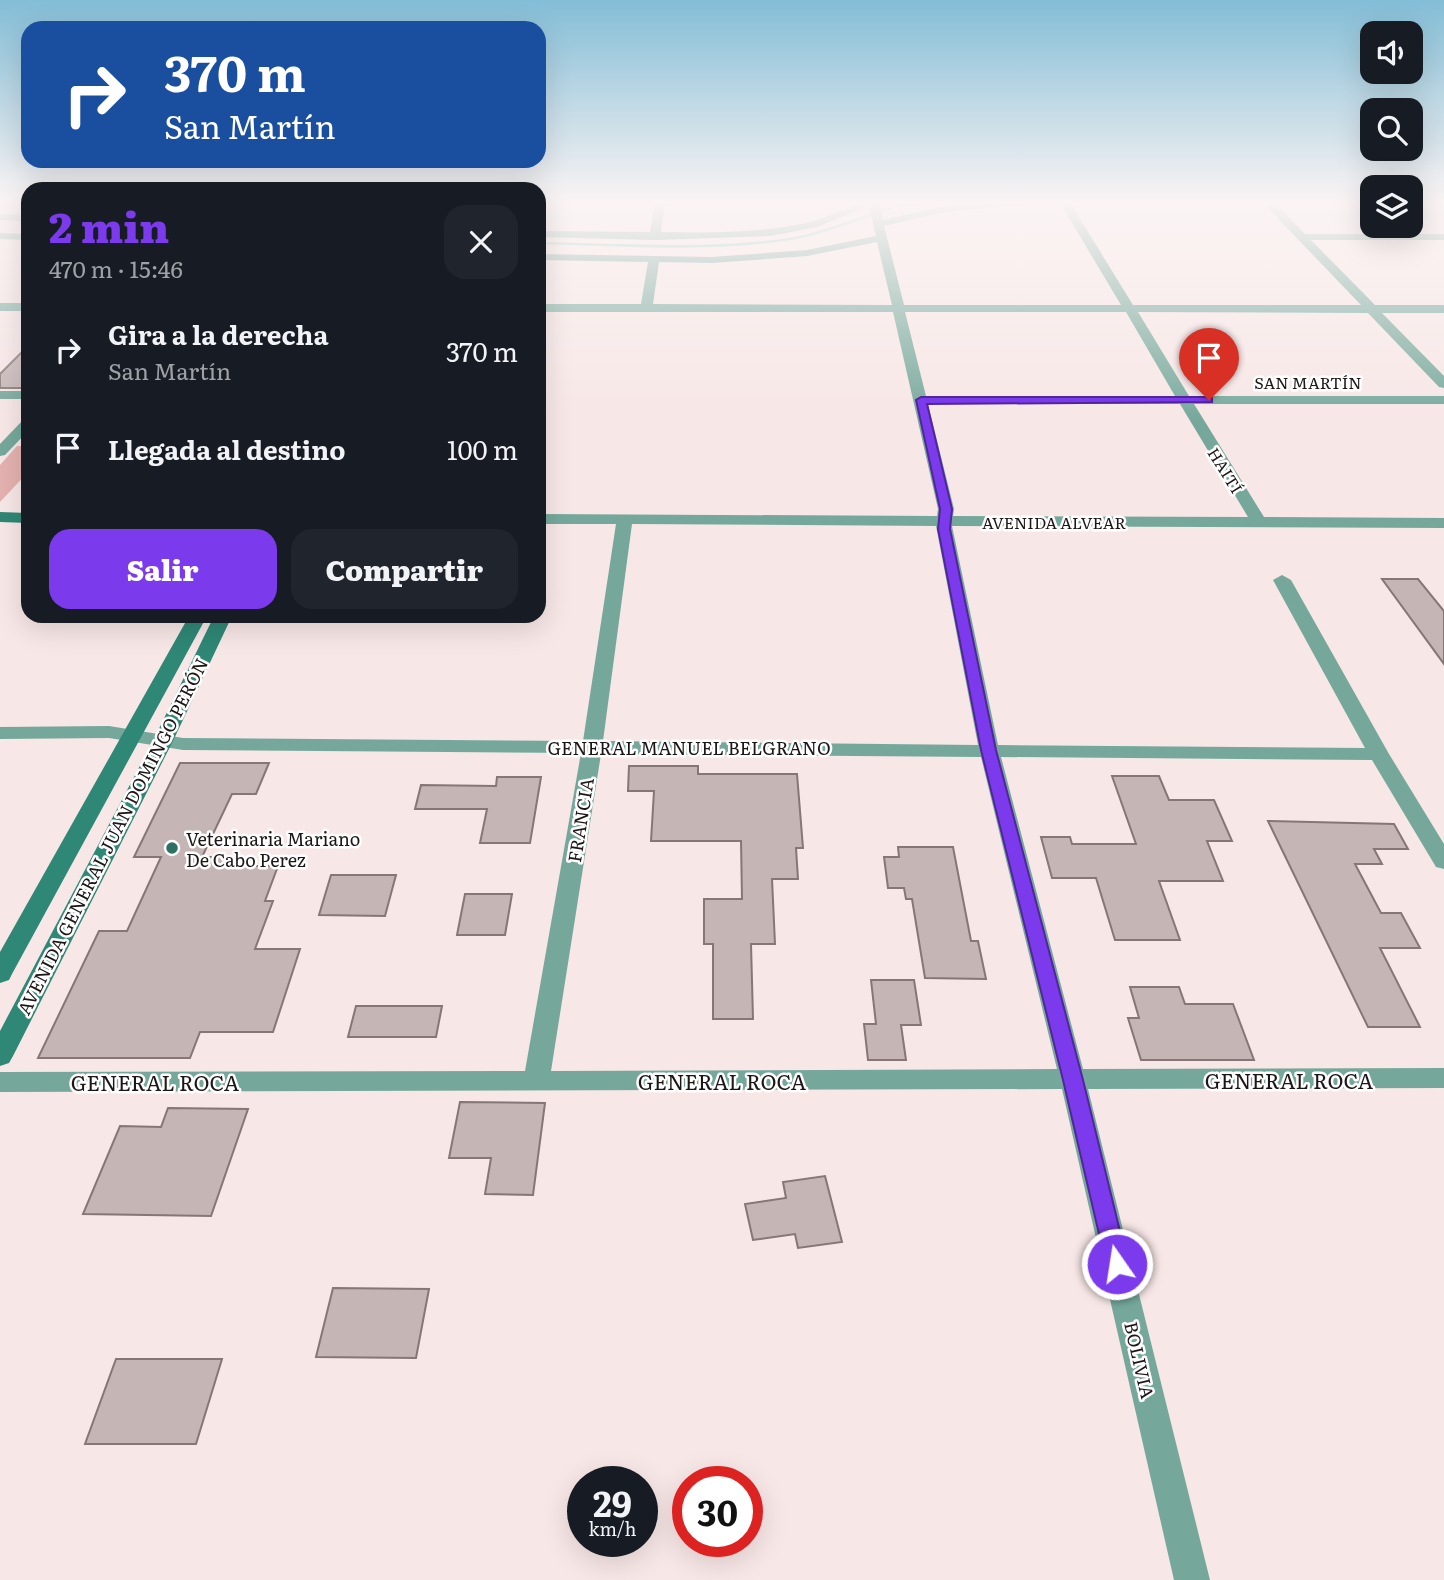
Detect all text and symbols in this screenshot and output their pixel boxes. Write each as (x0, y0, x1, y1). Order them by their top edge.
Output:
map controls (1360, 21, 1423, 238)
button: sound (1360, 21, 1423, 84)
text: 370 m (164, 34, 306, 107)
icon: right (49, 49, 140, 140)
button: search (1360, 98, 1423, 161)
text: San Martín (164, 101, 336, 149)
button: layers (1360, 175, 1423, 238)
text: 2 min (49, 194, 169, 256)
button: close (444, 205, 518, 279)
text: 470 m · 15:46 (49, 251, 183, 285)
text: Gira a la derecha (108, 314, 328, 353)
pin (1179, 328, 1239, 400)
icon: right (49, 331, 87, 369)
text: 370 m (446, 331, 518, 370)
icon: arrive (1190, 339, 1228, 377)
text: San Martín (108, 353, 231, 387)
street label: SAN MARTÍN (1254, 370, 1362, 394)
icon: arrive (49, 429, 87, 467)
text: Llegada al destino (108, 429, 345, 468)
text: 100 m (447, 429, 518, 468)
street label: HAITÍ (1203, 442, 1249, 498)
street label: AVENIDA ALVEAR (982, 510, 1126, 534)
button: Salir (49, 529, 277, 609)
button: Compartir (291, 529, 518, 609)
street label: AVENIDA GENERAL JUAN DOMINGO PERÓN (10, 653, 214, 1019)
street label: GENERAL MANUEL BELGRANO (547, 734, 831, 761)
street label: FRANCIA (560, 776, 600, 864)
place label: Veterinaria Mariano De Cabo Perez (186, 825, 360, 873)
marker: Veterinaria Mariano De Cabo Perez (164, 840, 180, 856)
street label: GENERAL ROCA (1205, 1064, 1374, 1095)
street label: GENERAL ROCA (638, 1065, 807, 1096)
street label: GENERAL ROCA (71, 1066, 240, 1097)
position arrow (1080, 1227, 1154, 1301)
street label: BOLIVIA (1118, 1319, 1162, 1401)
speed limit sign: 30 (672, 1466, 763, 1557)
text: 29 (593, 1476, 632, 1528)
text: km/h (589, 1515, 636, 1542)

